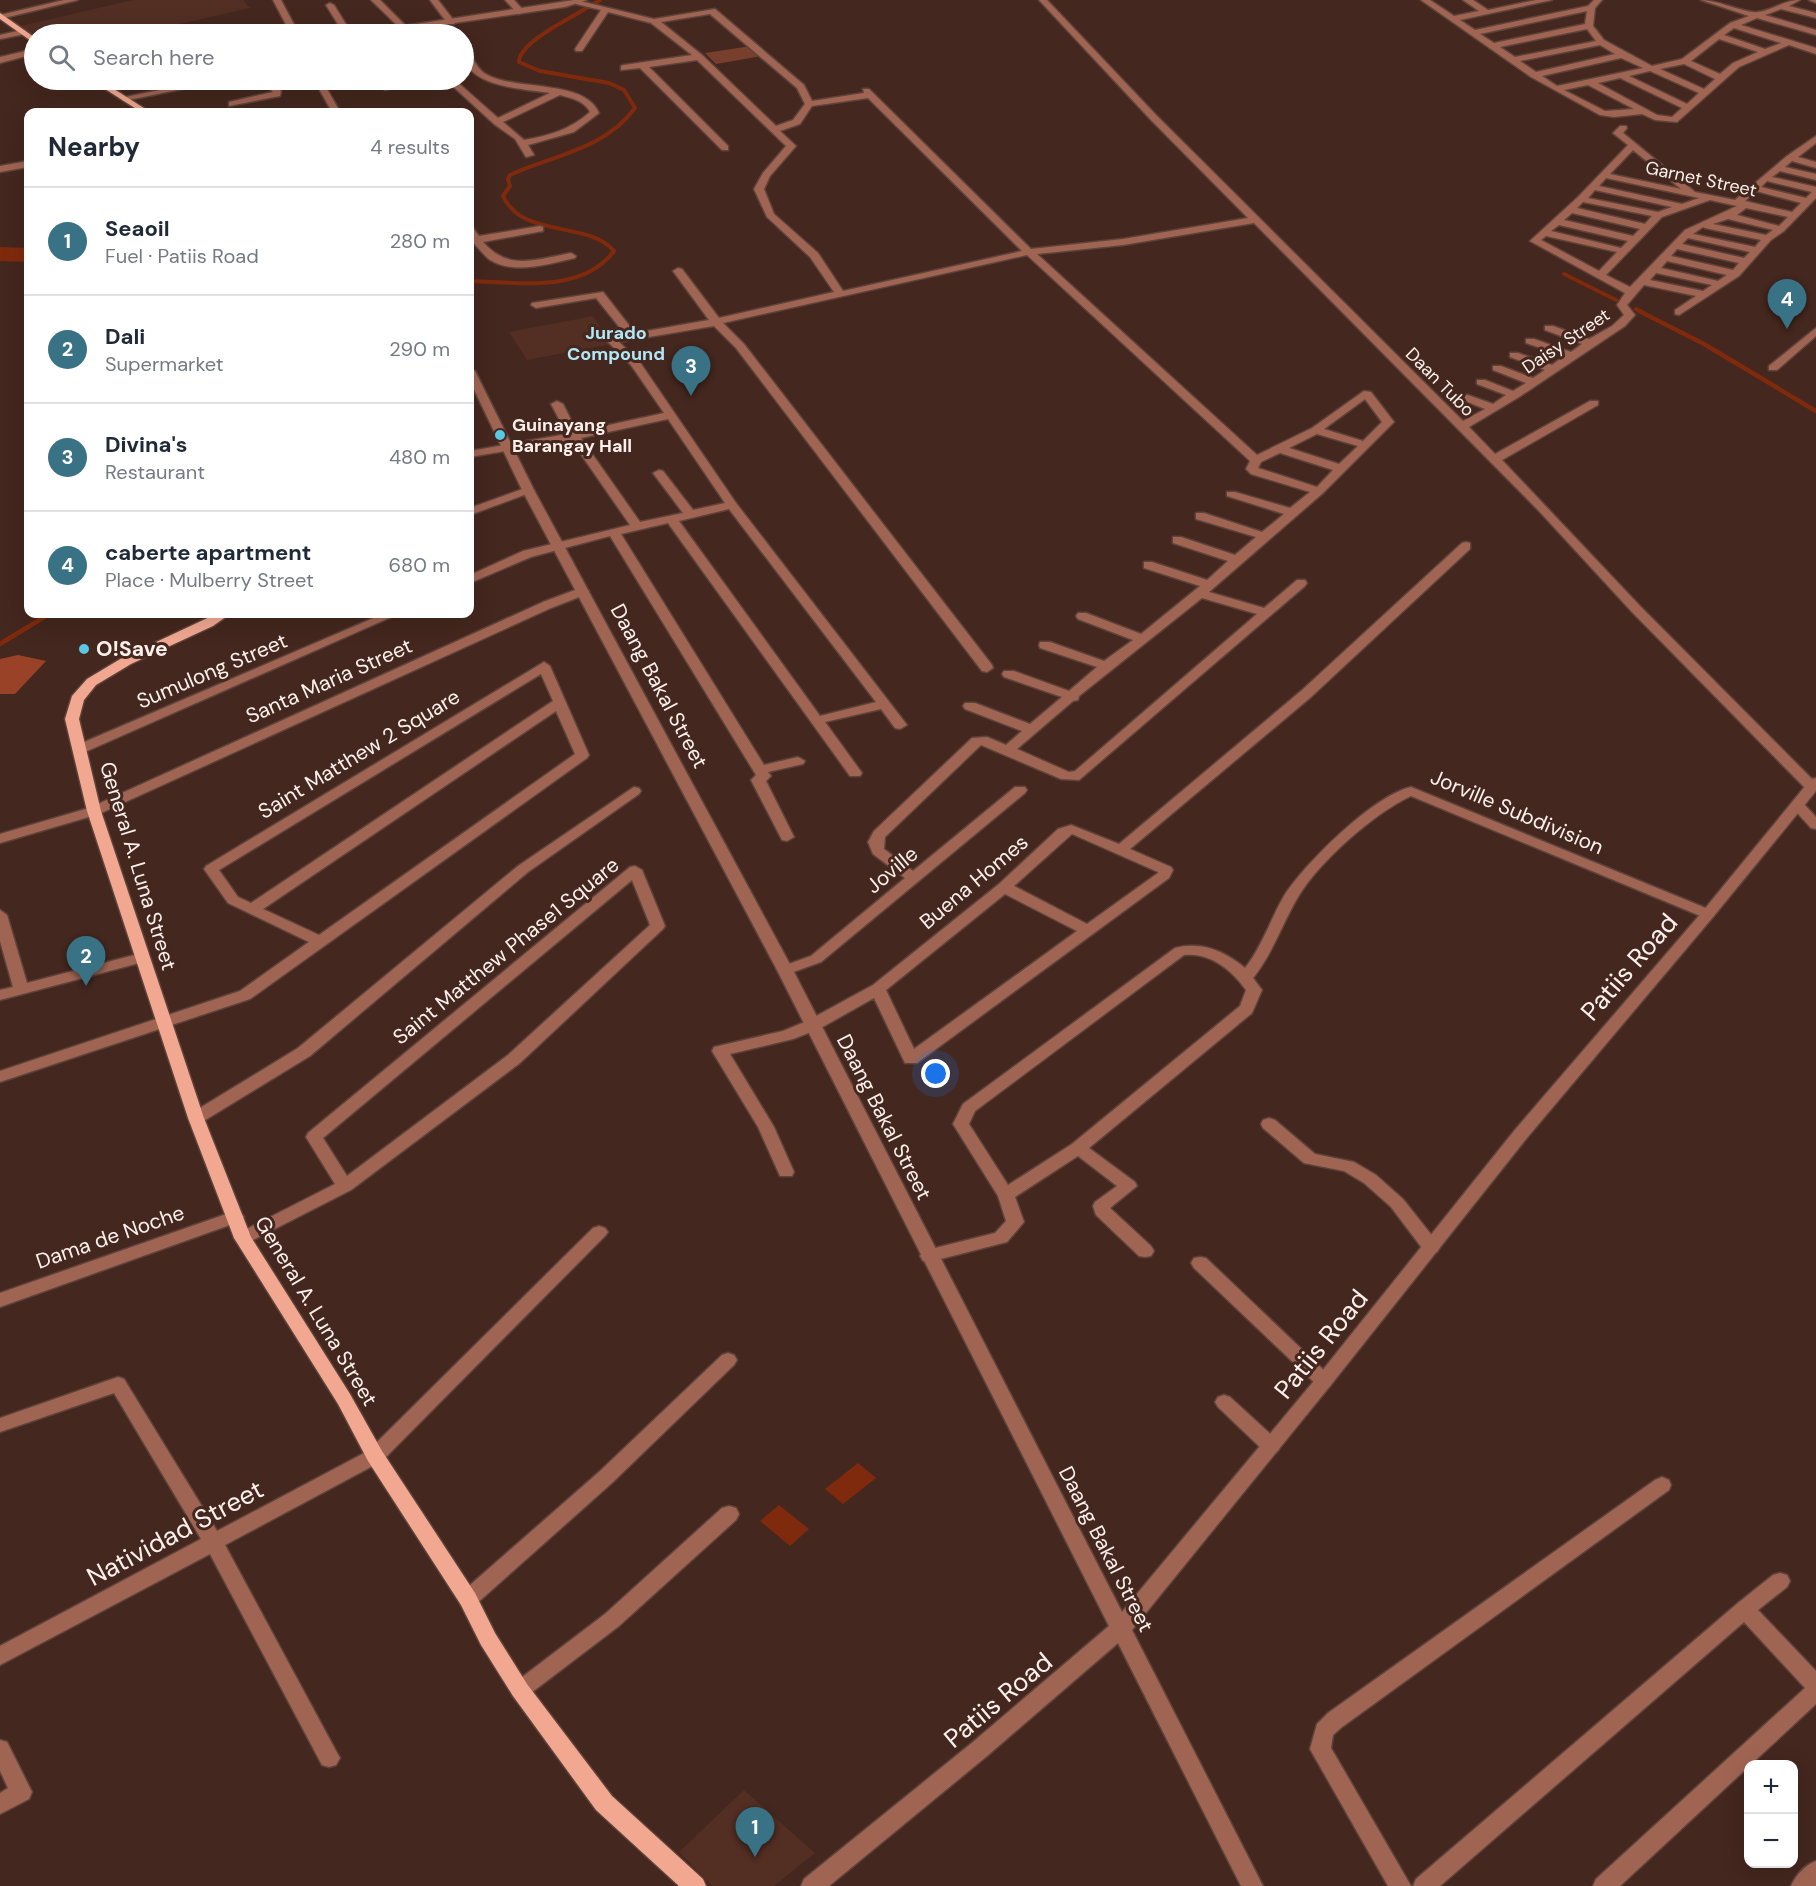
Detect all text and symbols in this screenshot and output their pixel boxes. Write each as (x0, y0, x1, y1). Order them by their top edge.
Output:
search box (24, 24, 474, 90)
icon: search (45, 41, 78, 74)
text: Search here (93, 43, 214, 72)
text: Nearby (48, 130, 140, 164)
text: 4 results (370, 134, 450, 160)
street label: Garnet Street (1643, 155, 1759, 203)
text: Seaoil (105, 214, 170, 243)
text: 1 (64, 228, 71, 254)
text: 280 m (390, 228, 450, 254)
text: Fuel · Patiis Road (105, 243, 259, 269)
pin: 4 (1768, 280, 1806, 329)
street label: Daisy Street (1517, 303, 1615, 379)
district label: Jurado Compound (567, 321, 665, 366)
text: Dali (105, 322, 145, 351)
text: 2 (62, 336, 73, 362)
text: 290 m (389, 336, 450, 362)
street label: Daan Tubo (1400, 342, 1480, 422)
pin: 3 (672, 346, 710, 396)
text: Supermarket (105, 351, 224, 377)
place label: Guinayang Barangay Hall (512, 413, 632, 458)
marker: Guinayang Barangay Hall (493, 428, 507, 442)
text: Divina's (105, 430, 188, 459)
text: 3 (61, 444, 74, 470)
text: 480 m (389, 444, 450, 470)
text: Restaurant (105, 459, 205, 485)
text: caberte apartment (105, 538, 311, 567)
text: 4 (61, 552, 74, 578)
text: 680 m (388, 552, 450, 578)
text: Place · Mulberry Street (105, 567, 314, 593)
street label: Daang Bakal Street (604, 599, 714, 773)
street label: Sumulong Street (132, 627, 292, 715)
street label: Santa Maria Street (241, 632, 417, 730)
place label: O!Save (96, 635, 168, 663)
marker: O!Save (77, 642, 91, 656)
street label: Saint Matthew 2 Square (253, 683, 465, 825)
street label: General A. Luna Street (93, 758, 183, 974)
street label: Jorville Subdivision (1426, 763, 1608, 861)
street label: Buena Homes (914, 828, 1034, 936)
street label: Joville (860, 840, 924, 900)
street label: Saint Matthew Phase1 Square (387, 851, 625, 1051)
street label: Patiis Road (1573, 906, 1685, 1028)
pin: 2 (66, 936, 106, 986)
street label: Daang Bakal Street (830, 1029, 938, 1205)
your location (921, 1059, 950, 1088)
street label: Dama de Noche (32, 1198, 188, 1276)
street label: General A. Luna Street (248, 1211, 384, 1411)
street label: Patiis Road (1266, 1282, 1376, 1406)
street label: Daang Bakal Street (1052, 1461, 1160, 1637)
street label: Natividad Street (81, 1472, 269, 1594)
street label: Patiis Road (937, 1645, 1059, 1755)
map controls (1744, 1760, 1798, 1868)
button: + (1744, 1760, 1798, 1814)
pin: 1 (736, 1808, 774, 1857)
button: − (1744, 1814, 1798, 1868)

